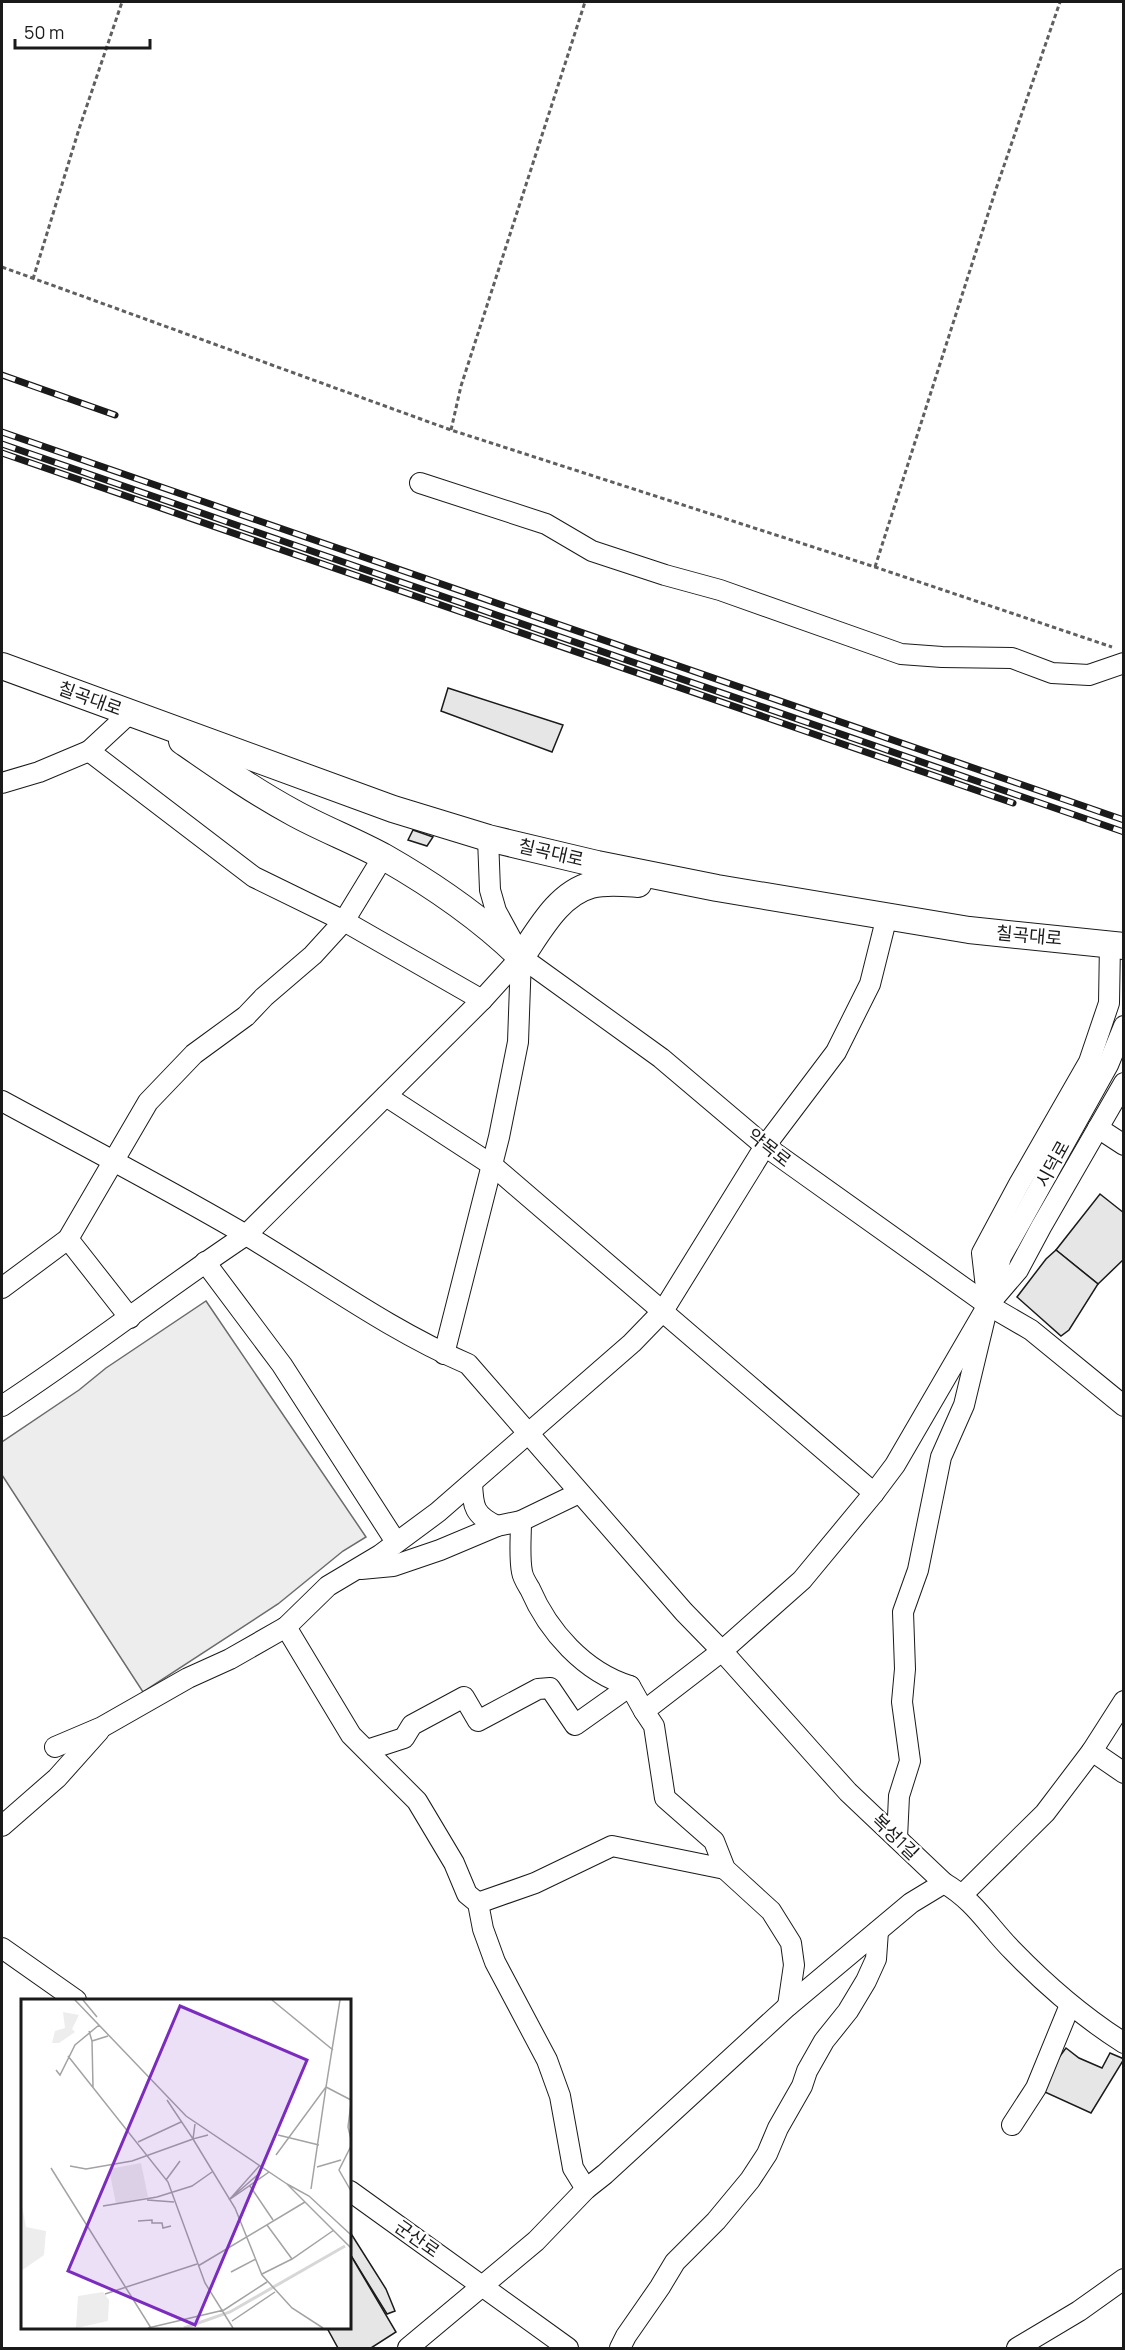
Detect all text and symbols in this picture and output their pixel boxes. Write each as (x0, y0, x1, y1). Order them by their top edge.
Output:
scale bar (15, 12, 150, 50)
text: 50 m (24, 20, 64, 44)
street label: 칠곡대로 (55, 675, 126, 721)
street label: 칠곡대로 (516, 833, 586, 871)
street label: 칠곡대로 (995, 920, 1063, 950)
street label: 약목로 (743, 1122, 797, 1172)
street label: 시덕로 (1030, 1136, 1075, 1191)
street label: 복성1길 (867, 1808, 924, 1865)
inset map (21, 1999, 351, 2329)
street label: 군산로 (390, 2214, 445, 2262)

